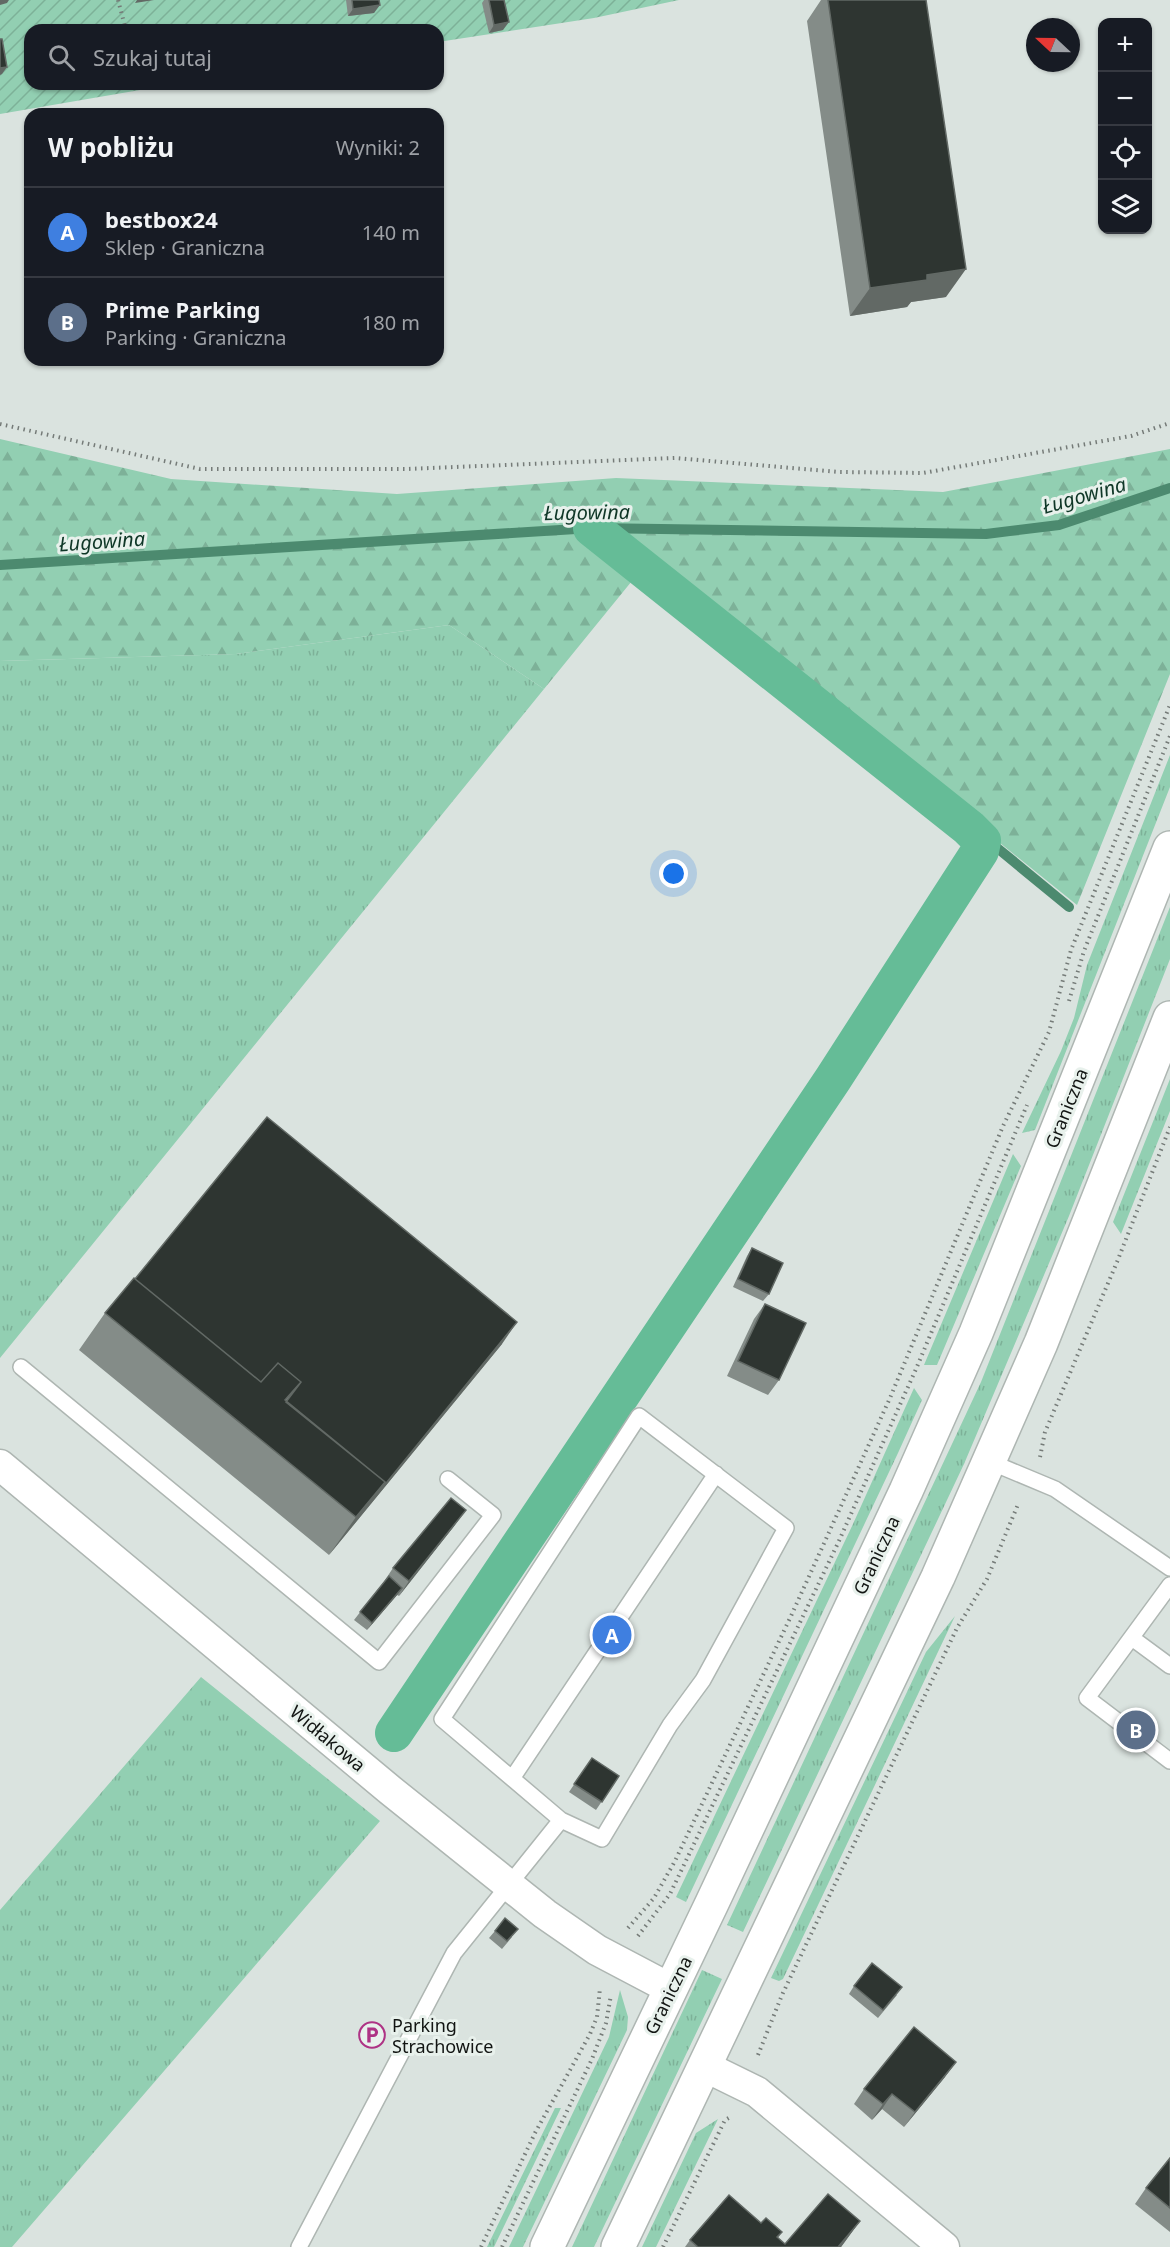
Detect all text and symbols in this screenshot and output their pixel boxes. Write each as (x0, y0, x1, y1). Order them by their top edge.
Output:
north arrow (1026, 18, 1080, 72)
map controls (1098, 18, 1152, 234)
button: + (1098, 18, 1152, 72)
search box (24, 24, 444, 90)
icon: search (45, 41, 78, 74)
text: Szukaj tutaj (93, 42, 212, 72)
button: − (1098, 72, 1152, 126)
button: locate (1098, 126, 1152, 180)
text: W pobliżu (48, 129, 174, 165)
text: Wyniki: 2 (336, 134, 420, 161)
button: layers (1098, 180, 1152, 234)
text: bestbox24 (105, 204, 218, 234)
text: A (61, 219, 74, 246)
text: 140 m (362, 219, 420, 246)
text: Sklep · Graniczna (105, 234, 265, 261)
text: Prime Parking (105, 294, 260, 324)
text: B (61, 309, 74, 336)
text: 180 m (362, 309, 420, 336)
text: Parking · Graniczna (105, 324, 287, 351)
water label: Ługowina (1039, 470, 1129, 520)
water label: Ługowina (544, 498, 630, 526)
water label: Ługowina (58, 525, 146, 557)
your location (659, 859, 688, 888)
street label: Graniczna (1039, 1064, 1093, 1152)
street label: Graniczna (847, 1512, 905, 1598)
pin: A (592, 1612, 632, 1658)
street label: Widłakowa (285, 1699, 371, 1777)
pin: B (1116, 1708, 1156, 1752)
street label: Graniczna (639, 1952, 697, 2038)
place label: Parking Strachowice (392, 2013, 493, 2058)
parking icon: Parking Strachowice (357, 2020, 387, 2050)

